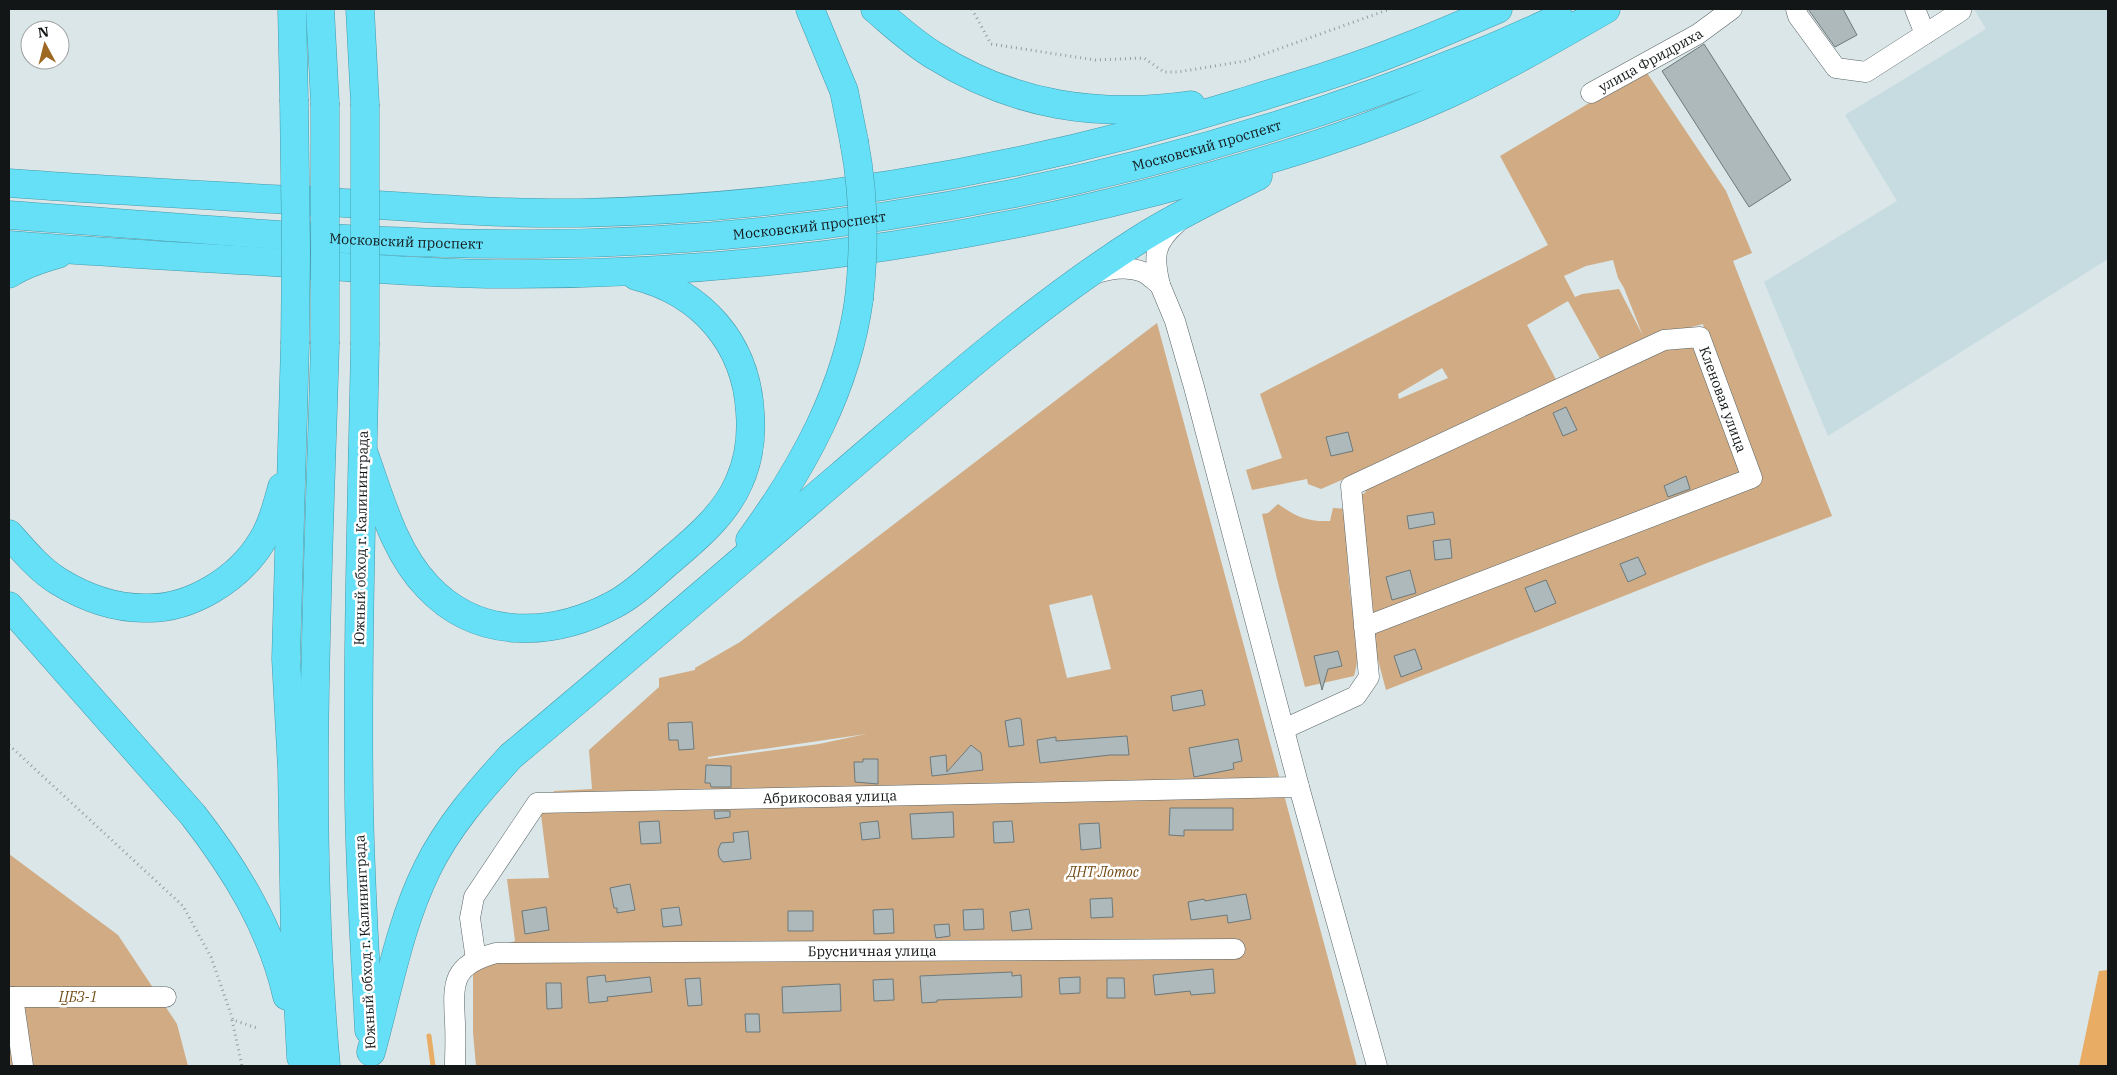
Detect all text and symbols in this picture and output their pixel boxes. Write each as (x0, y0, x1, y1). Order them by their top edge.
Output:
north arrow (20, 20, 70, 70)
text: N (37, 22, 50, 42)
street label: улица Фридриха (1595, 24, 1707, 96)
street label: Московский проспект (1130, 116, 1283, 175)
street label: Московский проспект (732, 207, 887, 243)
street label: Московский проспект (329, 229, 483, 253)
street label: Кленовая улица (1695, 344, 1751, 455)
street label: Южный обход г. Калининграда (350, 430, 372, 646)
street label: Абрикосовая улица (763, 786, 898, 807)
street label: Южный обход г. Калининграда (350, 834, 380, 1050)
park label: ДНТ Лотос (1065, 863, 1139, 881)
street label: Брусничная улица (808, 942, 937, 960)
park label: ЦБЗ-1 (58, 988, 97, 1006)

